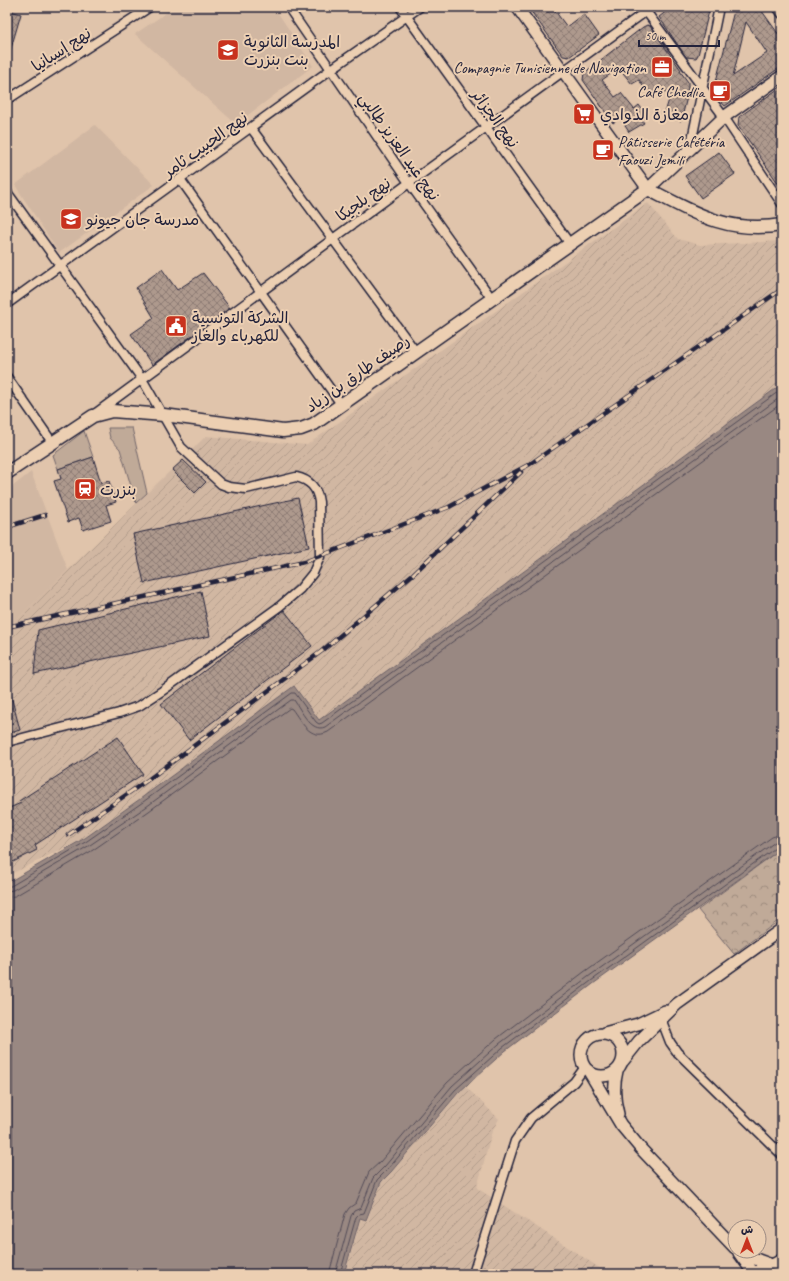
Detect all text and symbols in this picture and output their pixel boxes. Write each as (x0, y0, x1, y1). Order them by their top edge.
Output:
scale bar (639, 22, 719, 48)
street label: نهج إسبانيا (28, 23, 95, 76)
text: 50 m (645, 28, 667, 44)
place label: المدرسة الثانوية بنت بنزرت (244, 32, 340, 70)
school or university icon: المدرسة الثانوية بنت بنزرت (215, 37, 241, 63)
office icon: Compagnie Tunisienne de Navigation (649, 54, 675, 80)
place label: Compagnie Tunisienne de Navigation (454, 58, 647, 78)
cafe icon: Café Chedlia (707, 78, 733, 104)
place label: Café Chedlia (637, 82, 705, 102)
street label: نهج الجزائر (466, 84, 523, 152)
street label: نهج عبد العزيز طالبي (351, 89, 444, 207)
supermarket icon: مغازة الذوادي (571, 101, 597, 127)
place label: مغازة الذوادي (600, 105, 689, 126)
street label: نهج الحبيب ثامر (158, 107, 252, 183)
place label: Pâtisserie Cafétéria Faouzi Jemili (618, 132, 726, 170)
cafe icon: Pâtisserie Cafétéria Faouzi Jemili (590, 137, 616, 163)
street label: نهج بلجيكا (332, 173, 395, 226)
school or university icon: مدرسة جان جيونو (58, 206, 84, 232)
place label: مدرسة جان جيونو (85, 210, 199, 230)
place label: الشركة التونسية للكهرباء والغاز (190, 308, 288, 346)
public building icon: الشركة التونسية للكهرباء والغاز (163, 313, 189, 339)
street label: رصيف طارق بن زياد (302, 330, 414, 417)
station icon: بنزرت (72, 476, 98, 502)
place label: بنزرت (100, 480, 136, 500)
north arrow (727, 1219, 767, 1259)
text: ش (741, 1222, 753, 1236)

